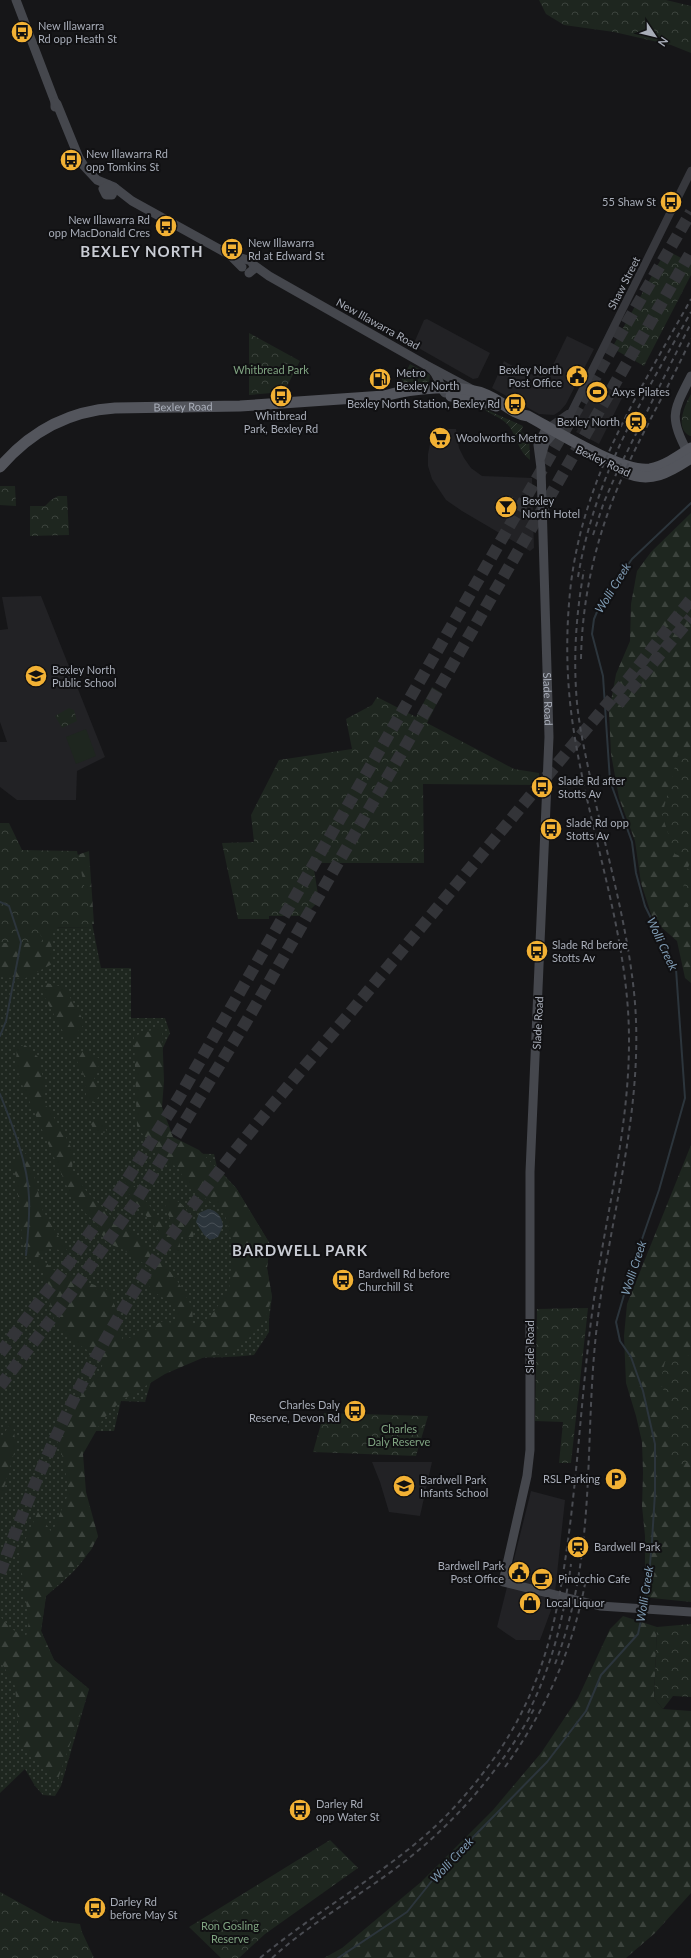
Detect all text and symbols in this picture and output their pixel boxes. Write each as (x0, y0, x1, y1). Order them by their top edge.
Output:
north arrow (635, 16, 675, 56)
bus stop icon: New Illawarra Rd opp Heath St (9, 19, 35, 45)
place label: New Illawarra Rd opp Heath St (38, 19, 117, 45)
text: N (656, 35, 671, 49)
bus stop icon: New Illawarra Rd opp Tomkins St (58, 147, 84, 173)
place label: New Illawarra Rd opp Tomkins St (86, 147, 168, 173)
bus stop icon: 55 Shaw St (658, 189, 684, 215)
place label: 55 Shaw St (602, 195, 656, 208)
place label: New Illawarra Rd opp MacDonald Cres (49, 213, 150, 239)
bus stop icon: New Illawarra Rd opp MacDonald Cres (153, 213, 179, 239)
bus stop icon: New Illawarra Rd at Edward St (219, 236, 245, 262)
place label: New Illawarra Rd at Edward St (248, 236, 325, 262)
district label: BEXLEY NORTH (80, 242, 204, 260)
street label: Shaw Street (605, 254, 642, 311)
street label: New Illawarra Road (334, 295, 422, 352)
park label: Whitbread Park (233, 363, 309, 376)
place label: Bexley North Post Office (499, 363, 562, 389)
public building icon: Bexley North Post Office (564, 363, 590, 389)
fuel station icon: Metro Bexley North (367, 366, 393, 392)
place label: Metro Bexley North (396, 366, 459, 392)
sports icon: Axys Pilates (584, 379, 610, 405)
bus stop icon: Whitbread Park, Bexley Rd (268, 383, 294, 409)
place label: Axys Pilates (612, 385, 670, 398)
bus stop icon: Bexley North Station, Bexley Rd (502, 391, 528, 417)
place label: Bexley North Station, Bexley Rd (347, 397, 500, 410)
street label: Bexley Road (153, 399, 213, 413)
place label: Whitbread Park, Bexley Rd (244, 409, 318, 435)
station icon: Bexley North (623, 409, 649, 435)
place label: Bexley North (557, 415, 620, 428)
supermarket icon: Woolworths Metro (427, 425, 453, 451)
place label: Woolworths Metro (456, 431, 548, 444)
street label: Bexley Road (574, 442, 633, 479)
bar icon: Bexley North Hotel (493, 494, 519, 520)
place label: Bexley North Hotel (522, 494, 580, 520)
water label: Wolli Creek (591, 560, 634, 616)
school or university icon: Bexley North Public School (23, 663, 49, 689)
place label: Bexley North Public School (52, 663, 117, 689)
street label: Slade Road (541, 672, 556, 726)
bus stop icon: Slade Rd after Stotts Av (529, 774, 555, 800)
place label: Slade Rd after Stotts Av (558, 774, 625, 800)
bus stop icon: Slade Rd opp Stotts Av (538, 816, 564, 842)
place label: Slade Rd opp Stotts Av (566, 816, 629, 842)
water label: Wolli Creek (644, 915, 681, 973)
bus stop icon: Slade Rd before Stotts Av (524, 938, 550, 964)
place label: Slade Rd before Stotts Av (552, 938, 628, 964)
street label: Slade Road (530, 996, 545, 1050)
water label: Wolli Creek (618, 1238, 649, 1297)
district label: BARDWELL PARK (232, 1241, 368, 1259)
bus stop icon: Bardwell Rd before Churchill St (330, 1267, 356, 1293)
place label: Bardwell Rd before Churchill St (358, 1267, 450, 1293)
street label: Slade Road (523, 1320, 536, 1374)
place label: Charles Daly Reserve, Devon Rd (249, 1398, 340, 1424)
bus stop icon: Charles Daly Reserve, Devon Rd (342, 1398, 368, 1424)
park label: Charles Daly Reserve (368, 1422, 431, 1448)
parking icon: RSL Parking (603, 1466, 629, 1492)
place label: RSL Parking (543, 1472, 600, 1485)
school or university icon: Bardwell Park Infants School (391, 1473, 417, 1499)
place label: Bardwell Park Infants School (420, 1473, 488, 1499)
station icon: Bardwell Park (565, 1534, 591, 1560)
place label: Bardwell Park (594, 1540, 661, 1553)
place label: Bardwell Park Post Office (438, 1559, 504, 1585)
public building icon: Bardwell Park Post Office (506, 1559, 532, 1585)
water label: Wolli Creek (633, 1565, 656, 1623)
cafe icon: Pinocchio Cafe (529, 1566, 555, 1592)
place label: Pinocchio Cafe (558, 1572, 630, 1585)
shop icon: Local Liquor (517, 1590, 543, 1616)
place label: Local Liquor (546, 1596, 604, 1609)
bus stop icon: Darley Rd opp Water St (287, 1797, 313, 1823)
place label: Darley Rd opp Water St (316, 1797, 379, 1823)
water label: Wolli Creek (427, 1834, 477, 1885)
bus stop icon: Darley Rd before May St (82, 1895, 108, 1921)
place label: Darley Rd before May St (110, 1895, 178, 1921)
park label: Ron Gosling Reserve (201, 1919, 259, 1945)

